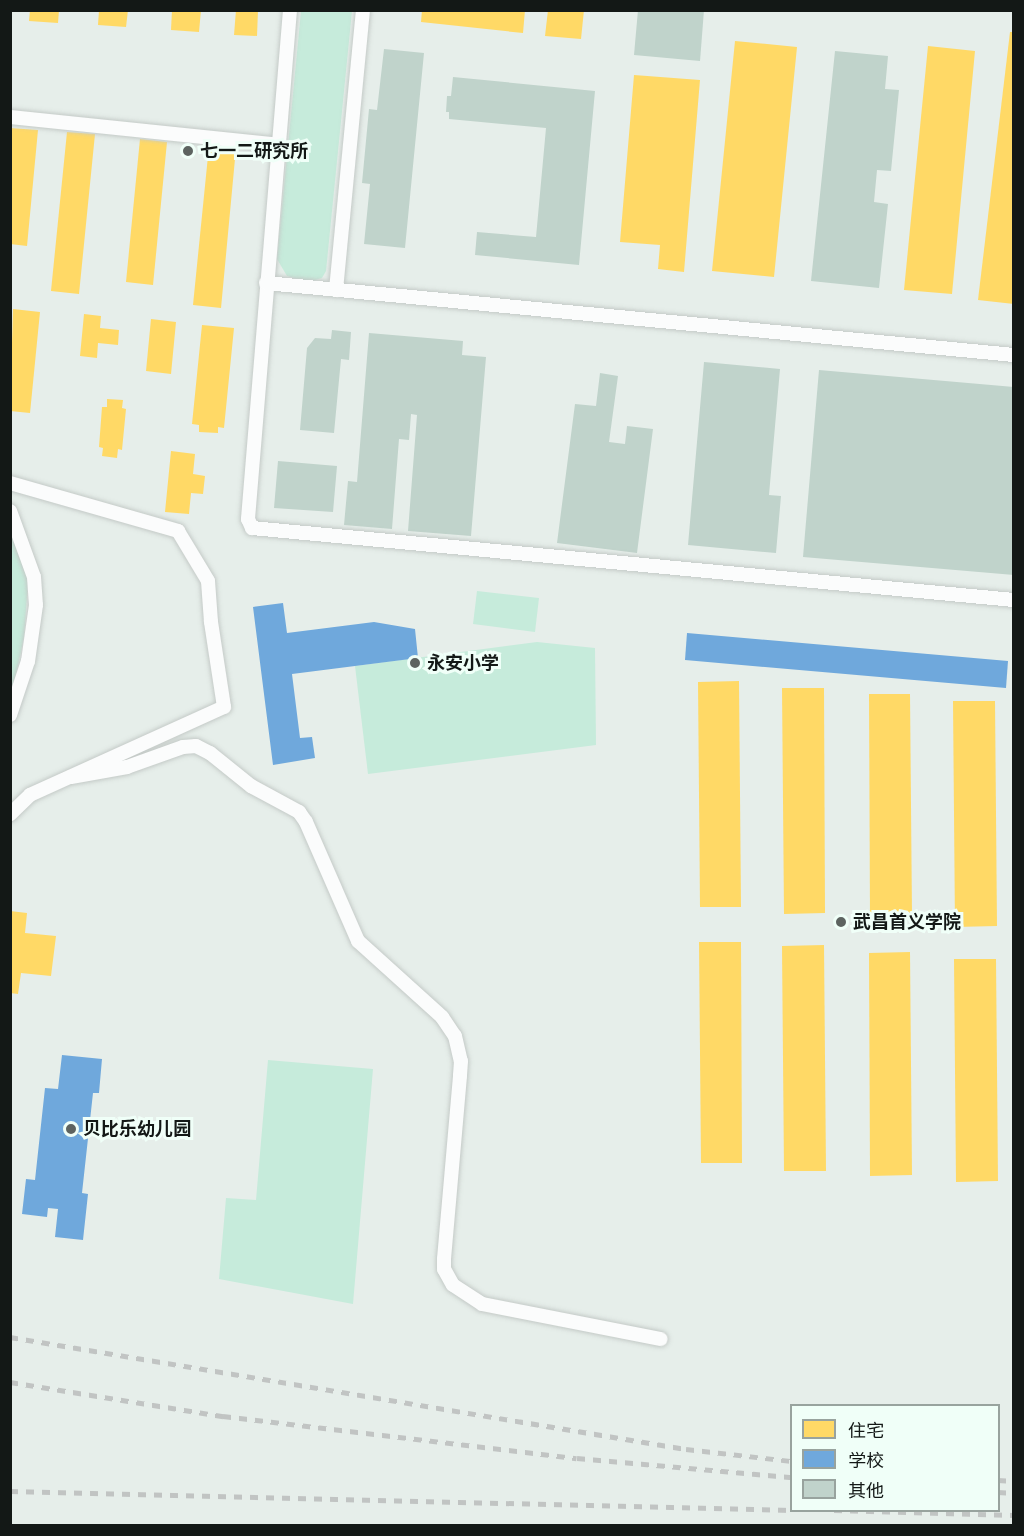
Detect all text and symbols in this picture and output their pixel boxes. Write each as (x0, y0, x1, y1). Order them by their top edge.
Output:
place label: 七一二研究所 (200, 140, 308, 162)
marker: 七一二研究所 (181, 144, 195, 158)
place label: 永安小学 (427, 652, 499, 674)
marker: 永安小学 (408, 656, 422, 670)
place label: 武昌首义学院 (853, 911, 961, 933)
marker: 武昌首义学院 (834, 915, 848, 929)
place label: 贝比乐幼儿园 (83, 1118, 191, 1140)
marker: 贝比乐幼儿园 (64, 1122, 78, 1136)
legend (790, 1404, 1000, 1512)
text: 住宅 (848, 1420, 884, 1442)
text: 学校 (848, 1450, 884, 1472)
text: 其他 (848, 1480, 884, 1502)

